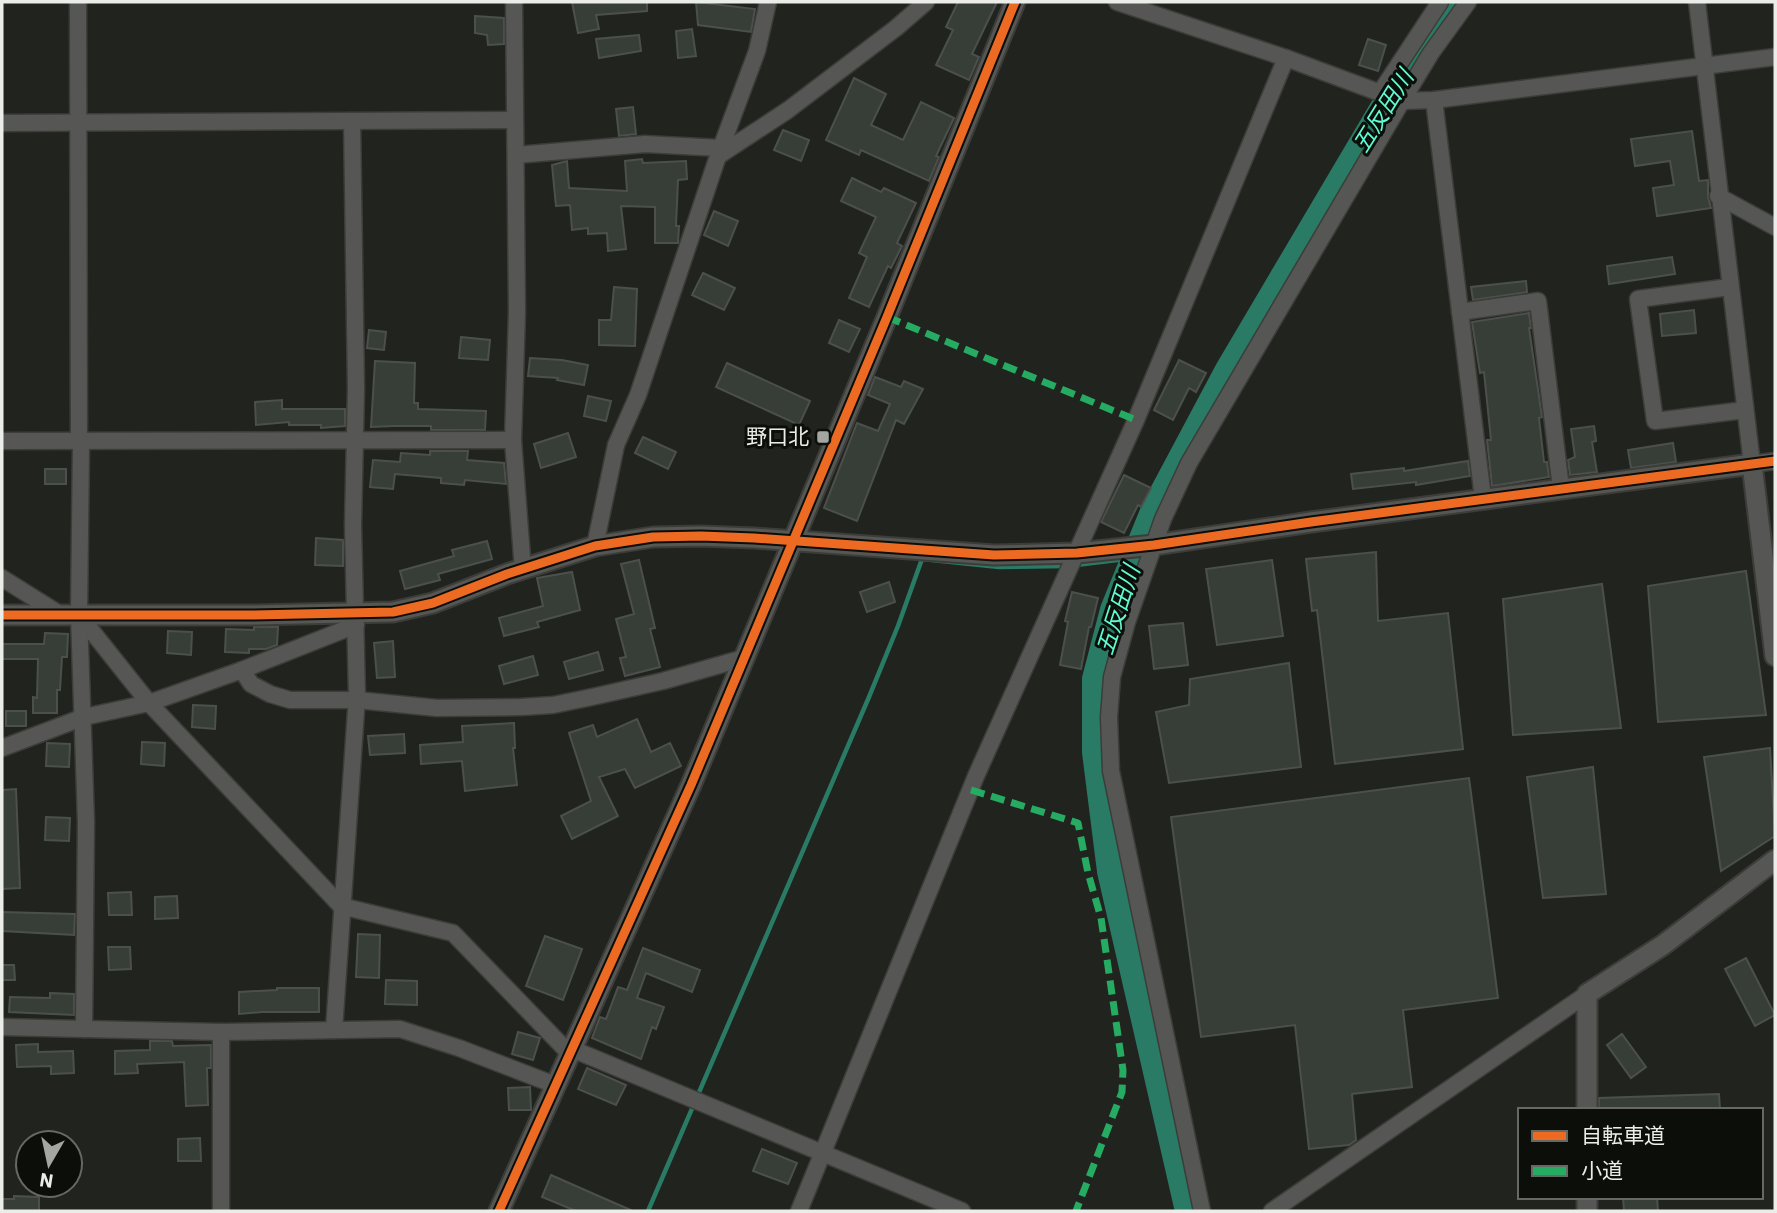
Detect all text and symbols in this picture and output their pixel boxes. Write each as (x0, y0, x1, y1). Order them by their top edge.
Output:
water label: 五反田川 (1345, 61, 1421, 157)
place label: 野口北 (746, 422, 809, 450)
marker: 野口北 (815, 429, 831, 445)
water label: 五反田川 (1089, 558, 1146, 658)
legend (1518, 1108, 1763, 1199)
text: 自転車道 (1581, 1121, 1665, 1149)
north arrow (14, 1129, 84, 1199)
text: 小道 (1581, 1156, 1623, 1184)
text: N (38, 1168, 55, 1194)

